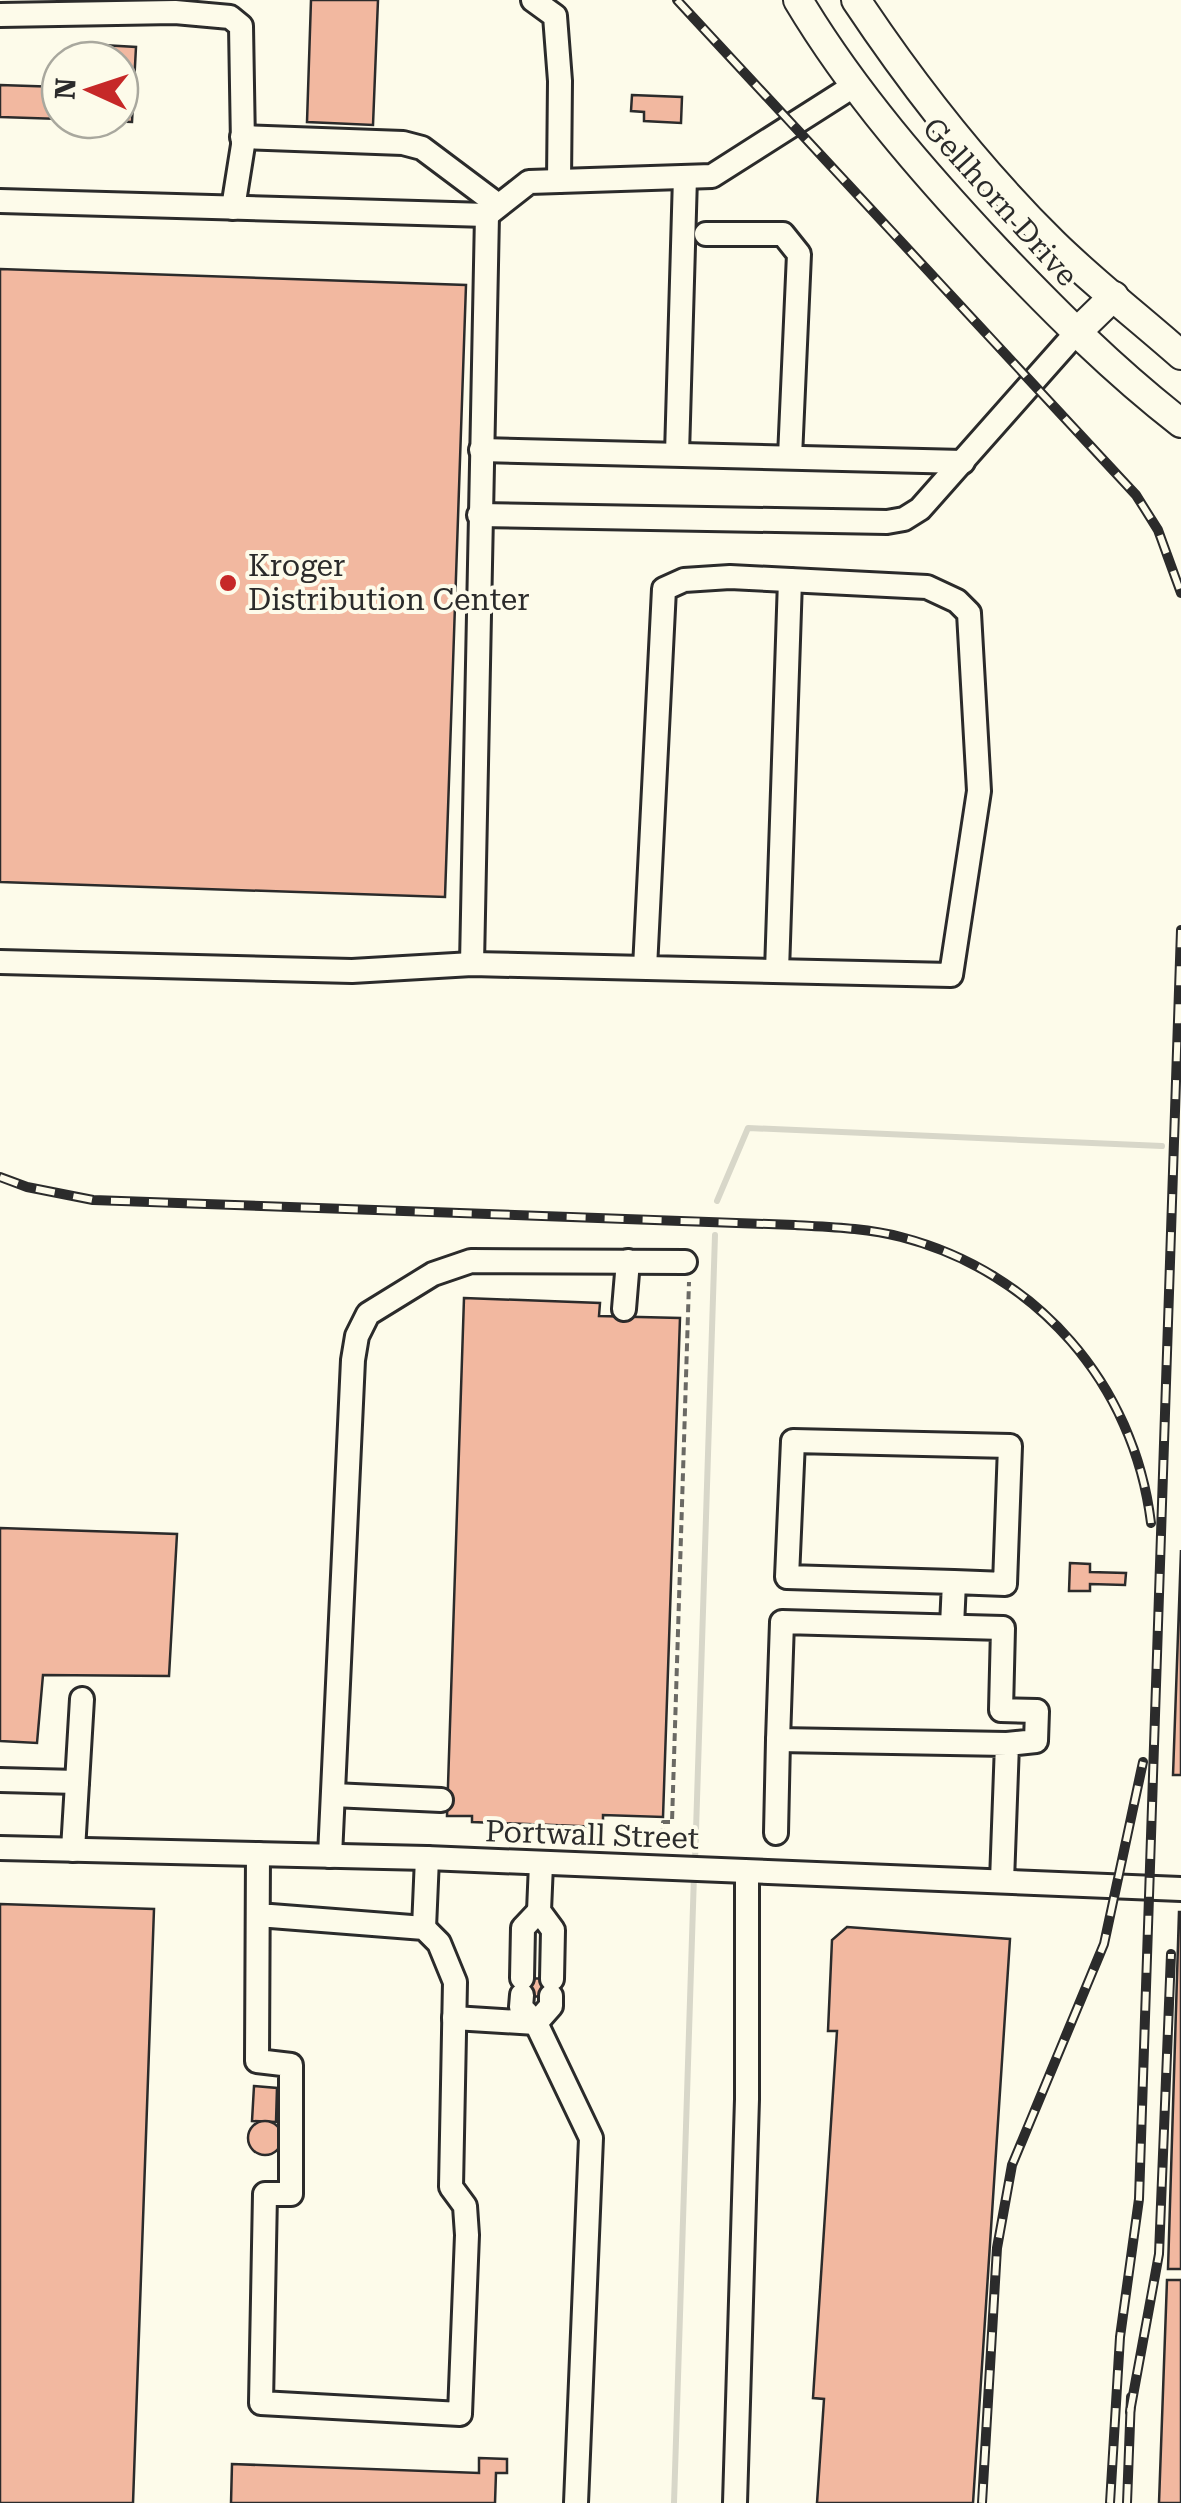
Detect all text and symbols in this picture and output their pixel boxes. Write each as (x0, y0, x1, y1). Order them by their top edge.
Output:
north arrow (40, 40, 140, 140)
text: N (48, 77, 83, 100)
street label: Gellhorn Drive (916, 110, 1085, 293)
place label: Kroger Distribution Center (248, 548, 530, 617)
marker: Kroger Distribution Center (217, 572, 239, 594)
street label: Portwall Street (484, 1813, 700, 1856)

